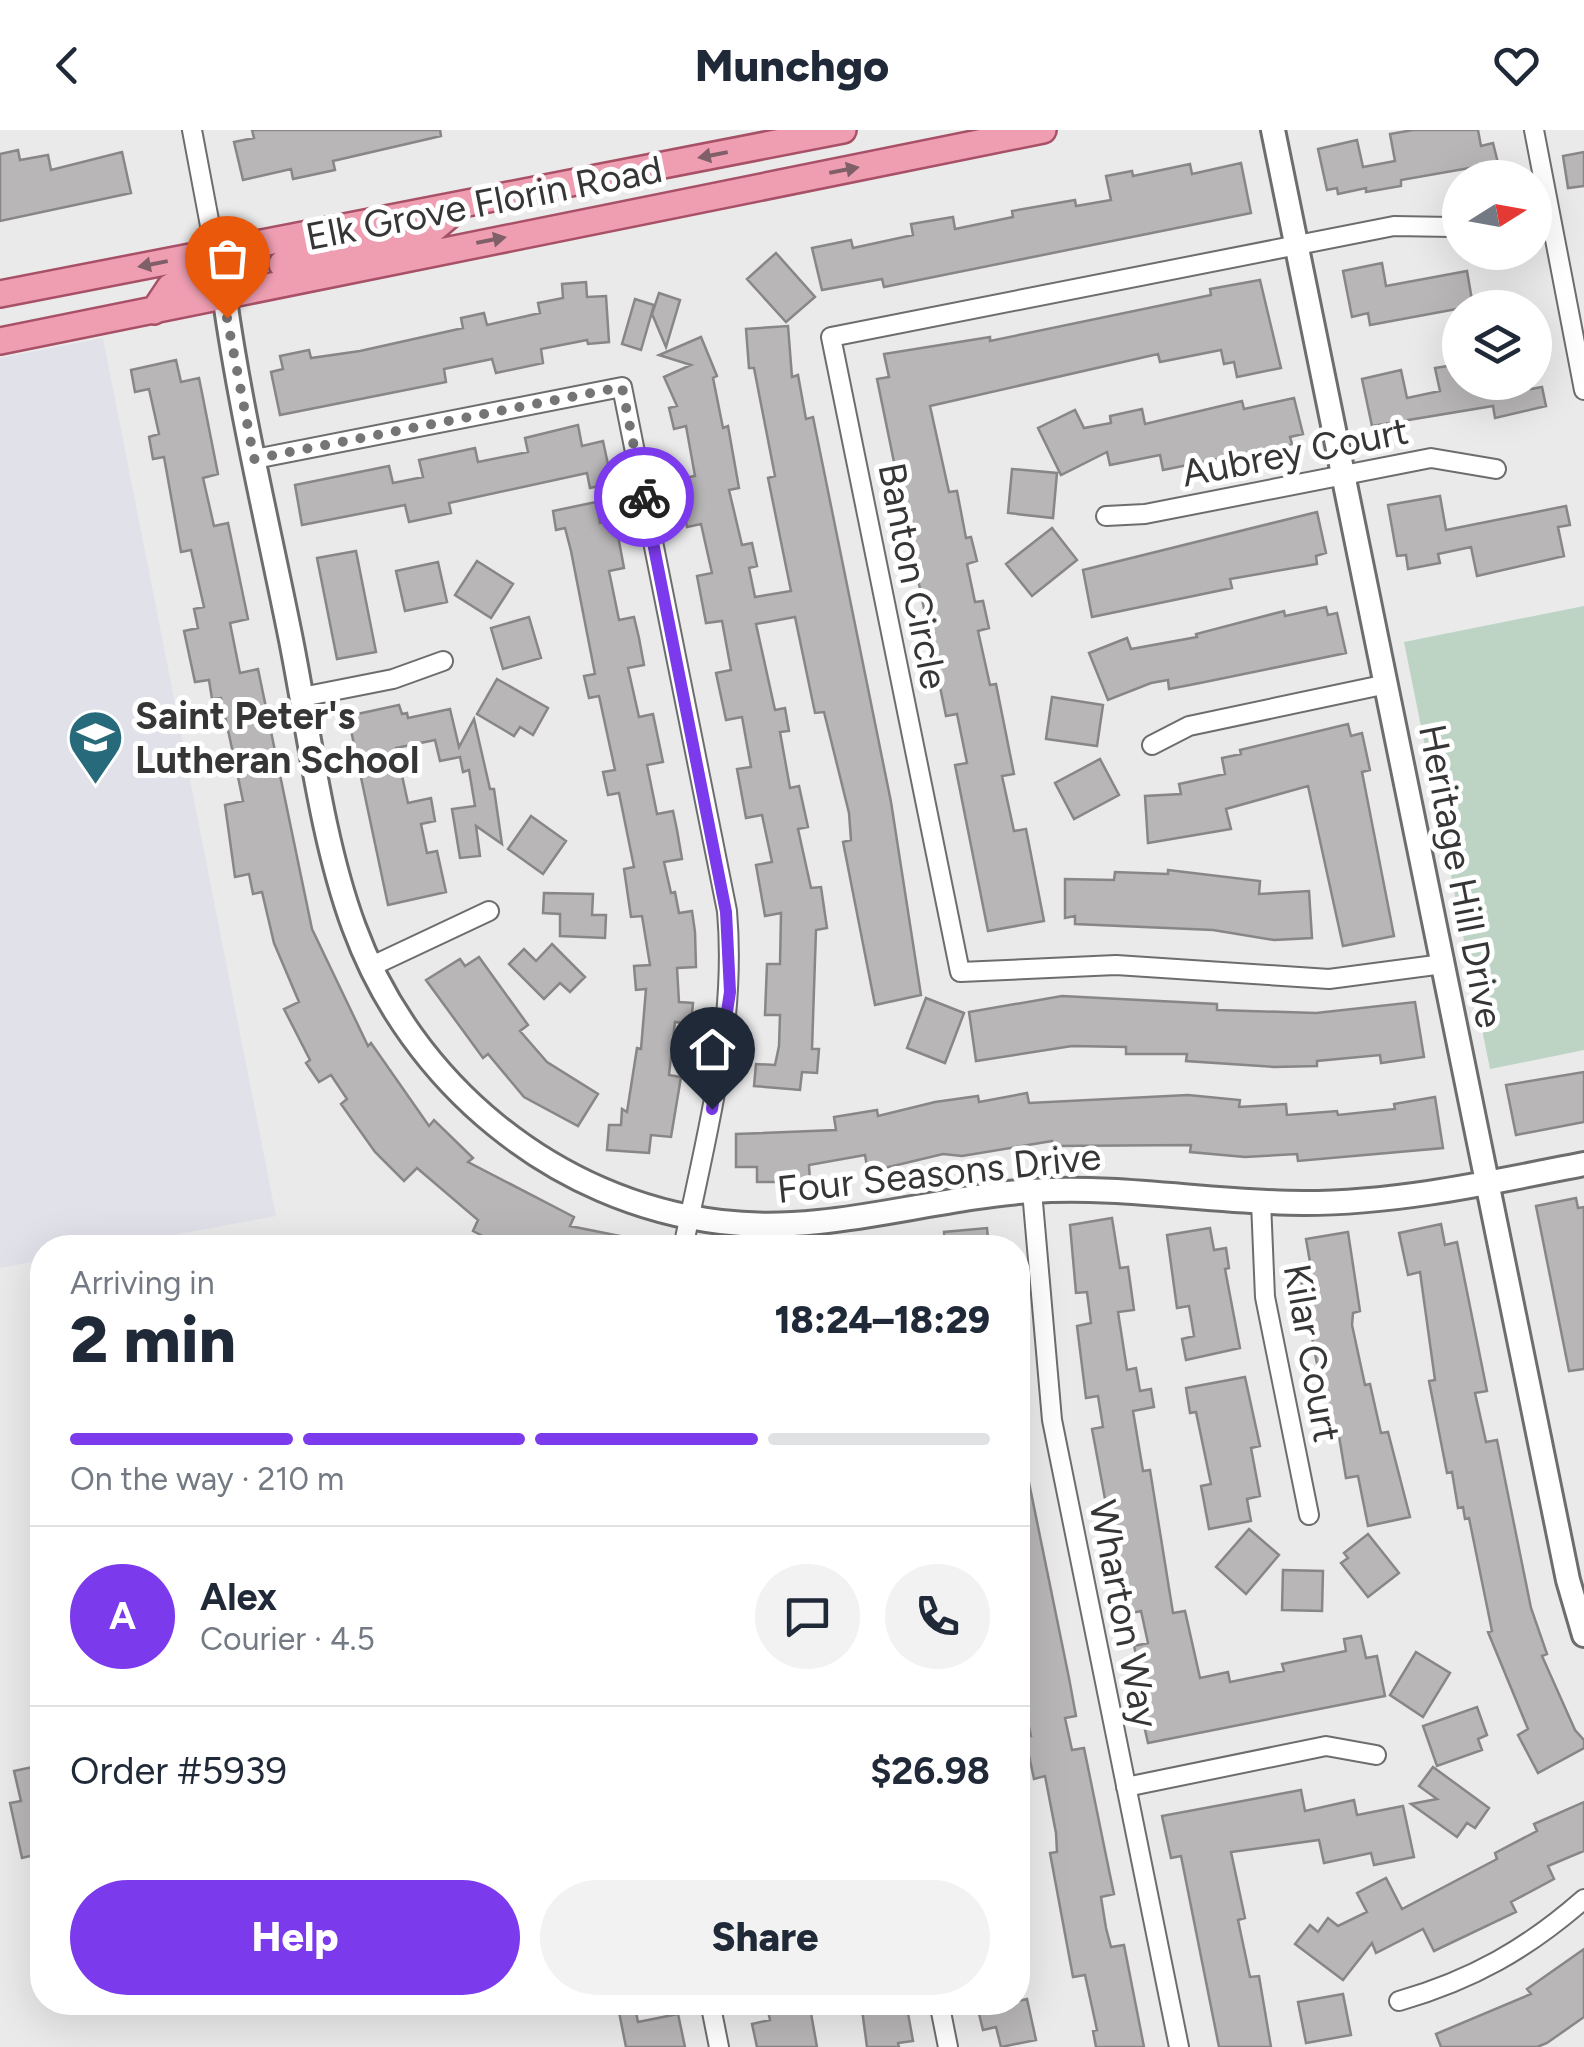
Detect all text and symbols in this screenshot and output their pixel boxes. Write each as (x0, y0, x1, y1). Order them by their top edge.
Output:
icon: back (40, 38, 95, 93)
text: Munchgo (695, 38, 889, 92)
icon: heart (1489, 38, 1544, 93)
street label: Elk Grove Florin Road (302, 146, 666, 260)
one-way arrow (697, 148, 728, 164)
north arrow (1442, 160, 1552, 270)
map controls (1442, 160, 1552, 400)
one-way arrow (829, 161, 860, 177)
pin (185, 216, 270, 319)
icon: bag (200, 231, 255, 286)
one-way arrow (476, 231, 507, 247)
one-way arrow (137, 257, 168, 272)
button: layers (1442, 290, 1552, 400)
street label: Aubrey Court (1178, 408, 1412, 496)
courier (594, 447, 694, 547)
street label: Banton Circle (869, 459, 957, 693)
icon: bike (617, 470, 672, 525)
place label: Saint Peter's Lutheran School (135, 693, 419, 783)
school or university icon: Saint Peter's Lutheran School (66, 708, 126, 787)
street label: Heritage Hill Drive (1409, 720, 1513, 1032)
pin (670, 1007, 755, 1110)
icon: home (685, 1022, 740, 1077)
street label: Four Seasons Drive (775, 1133, 1103, 1213)
street label: Kilar Court (1274, 1260, 1350, 1446)
text: Arriving in (70, 1264, 215, 1302)
text: 18:24–18:29 (774, 1297, 990, 1343)
text: 2 min (70, 1300, 236, 1378)
text: On the way · 210 m (70, 1460, 344, 1498)
street label: Wharton Way (1079, 1496, 1169, 1732)
button: chat (755, 1564, 860, 1669)
button: phone (885, 1564, 990, 1669)
text: Alex (200, 1574, 277, 1620)
text: A (109, 1593, 136, 1639)
text: Courier · 4.5 (200, 1620, 375, 1658)
text: Order #5939 (70, 1748, 287, 1794)
text: $26.98 (870, 1748, 990, 1794)
button: Help (70, 1880, 520, 1995)
button: Share (540, 1880, 990, 1995)

